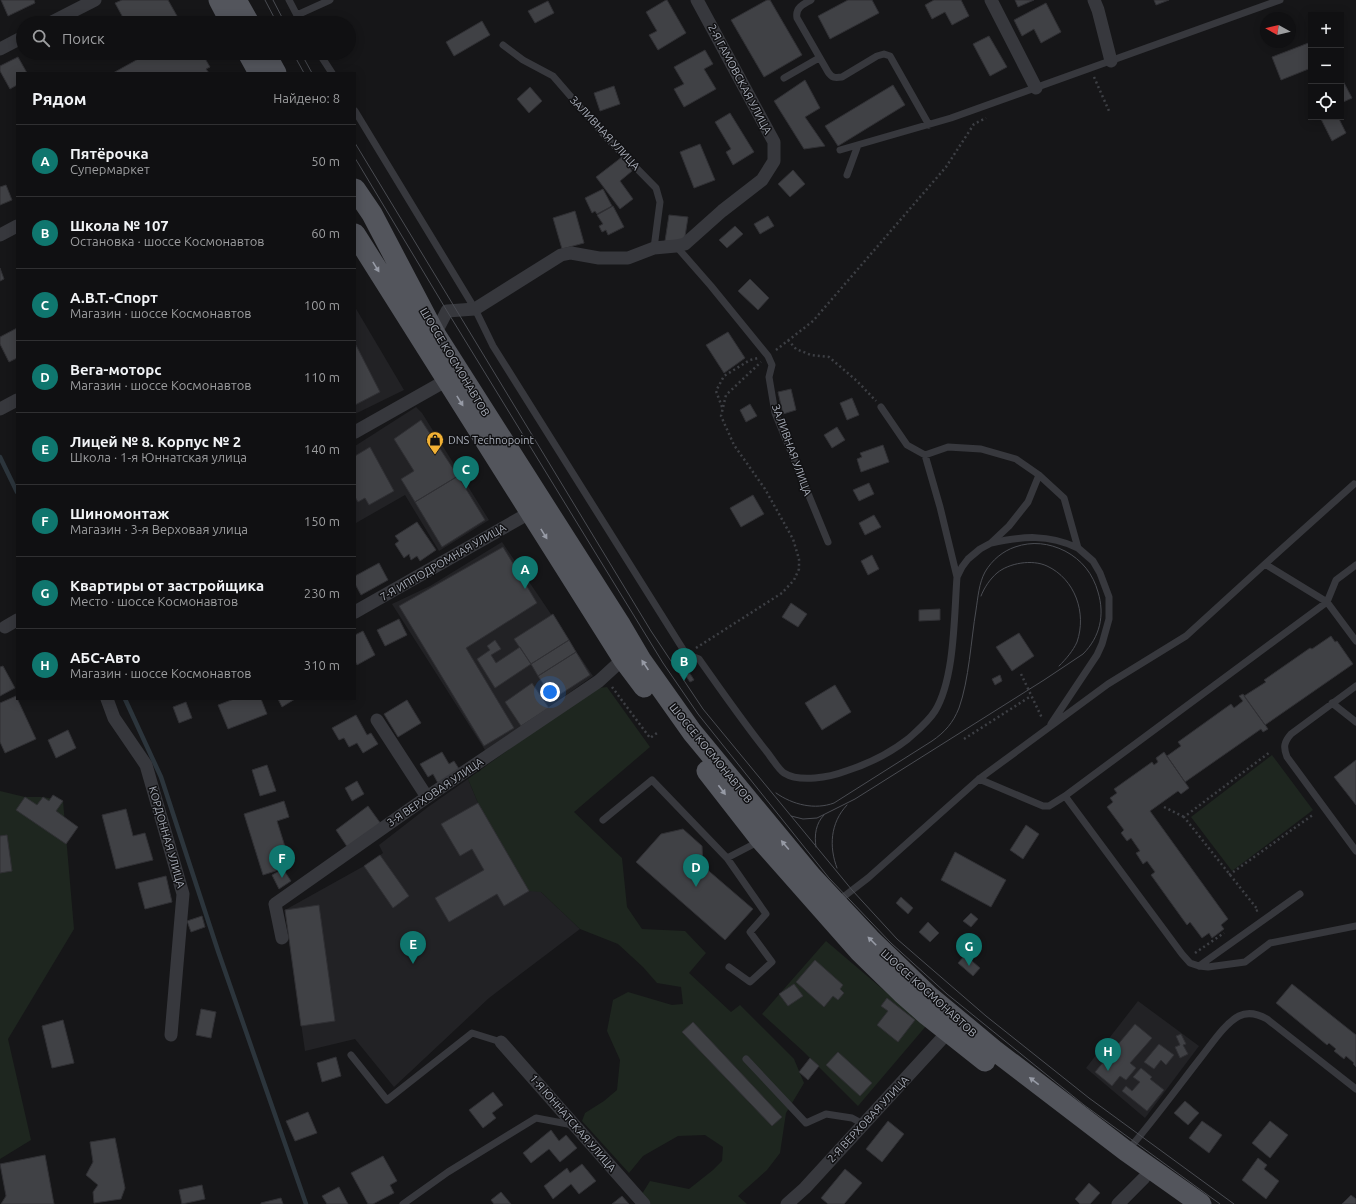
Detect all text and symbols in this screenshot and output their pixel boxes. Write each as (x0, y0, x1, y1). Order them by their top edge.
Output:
north arrow (1260, 12, 1296, 48)
map controls (1308, 12, 1344, 120)
button: + (1308, 12, 1344, 48)
search box (16, 16, 356, 60)
street label: 2-Я ГАМОВСКАЯ УЛИЦА (706, 22, 774, 137)
icon: search (30, 27, 52, 49)
text: Поиск (62, 30, 105, 47)
button: − (1308, 48, 1344, 84)
button: locate (1308, 84, 1344, 120)
text: Рядом (32, 89, 87, 108)
text: Найдено: 8 (273, 91, 340, 105)
street label: ЗАЛИВНАЯ УЛИЦА (568, 94, 643, 173)
text: Пятёрочка (70, 145, 149, 162)
text: A (40, 154, 50, 168)
text: 50 m (311, 154, 340, 168)
text: Супермаркет (70, 162, 150, 176)
text: Школа № 107 (70, 217, 169, 234)
text: B (41, 226, 49, 240)
text: 60 m (311, 226, 340, 240)
text: Остановка · шоссе Космонавтов (70, 234, 265, 248)
one-way arrow (372, 261, 379, 273)
text: А.В.Т.-Спорт (70, 289, 158, 306)
text: C (41, 298, 49, 312)
text: 100 m (304, 298, 340, 312)
text: Магазин · шоссе Космонавтов (70, 306, 251, 320)
street label: ШОССЕ КОСМОНАВТОВ (418, 306, 492, 418)
text: Вега-моторс (70, 361, 162, 378)
text: D (40, 370, 50, 384)
text: 110 m (304, 370, 340, 384)
text: Магазин · шоссе Космонавтов (70, 378, 251, 392)
one-way arrow (456, 395, 463, 407)
street label: ЗАЛИВНАЯ УЛИЦА (770, 403, 814, 498)
shop icon: DNS Technopoint (425, 430, 445, 455)
text: Лицей № 8. Корпус № 2 (70, 433, 241, 450)
place label: DNS Technopoint (448, 434, 534, 446)
text: E (41, 442, 49, 456)
text: 140 m (304, 442, 340, 456)
text: Школа · 1-я Юннатская улица (70, 450, 247, 464)
pin: C (453, 456, 479, 489)
text: Шиномонтаж (70, 505, 169, 522)
text: F (41, 514, 49, 528)
text: 150 m (304, 514, 340, 528)
street label: 7-Я ИППОДРОМНАЯ УЛИЦА (378, 521, 509, 603)
text: Магазин · 3-я Верховая улица (70, 522, 248, 536)
one-way arrow (541, 528, 548, 540)
pin: A (512, 556, 538, 589)
text: Квартиры от застройщика (70, 577, 264, 594)
text: G (41, 586, 50, 600)
text: 230 m (304, 586, 340, 600)
text: Место · шоссе Космонавтов (70, 594, 238, 608)
pin: B (671, 648, 697, 681)
text: АБС-Авто (70, 649, 140, 666)
text: H (40, 658, 50, 672)
text: 310 m (304, 658, 340, 672)
one-way arrow (641, 660, 649, 670)
text: Магазин · шоссе Космонавтов (70, 666, 251, 680)
your location (540, 682, 560, 702)
street label: ШОССЕ КОСМОНАВТОВ (667, 701, 755, 805)
street label: 3-Я ВЕРХОВАЯ УЛИЦА (385, 755, 486, 829)
street label: КОРДОННАЯ УЛИЦА (147, 785, 188, 890)
one-way arrow (718, 785, 726, 796)
one-way arrow (780, 840, 789, 851)
pin: F (269, 845, 295, 878)
pin: D (683, 854, 709, 887)
pin: E (400, 931, 426, 964)
pin: G (956, 933, 982, 966)
one-way arrow (867, 936, 877, 946)
street label: ШОССЕ КОСМОНАВТОВ (879, 947, 979, 1039)
pin: H (1095, 1038, 1121, 1071)
street label: 1-Я ЮННАТСКАЯ УЛИЦА (528, 1072, 619, 1175)
street label: 2-Я ВЕРХОВАЯ УЛИЦА (825, 1073, 912, 1165)
one-way arrow (1029, 1077, 1040, 1085)

